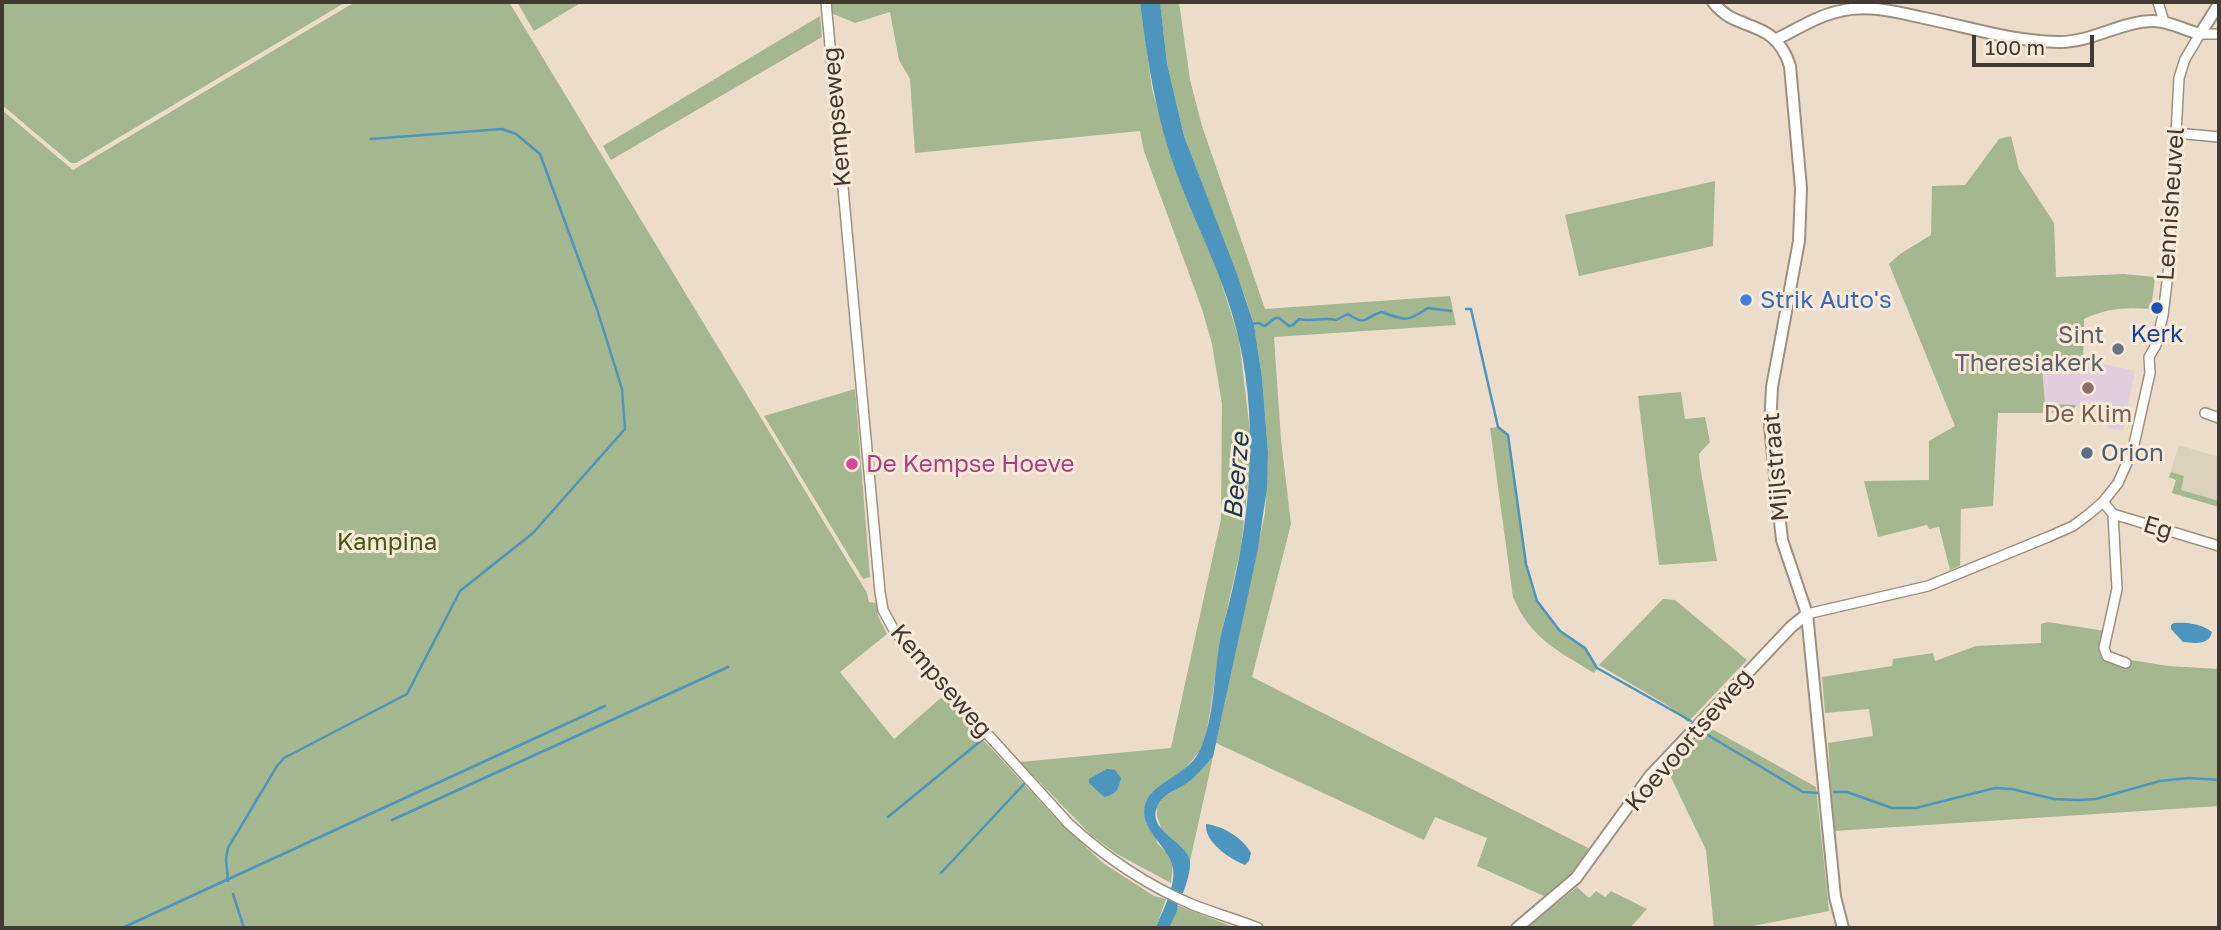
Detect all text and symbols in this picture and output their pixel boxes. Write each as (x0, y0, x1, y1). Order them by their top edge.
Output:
scale bar (1976, 21, 2098, 65)
text: 100 m (1985, 34, 2045, 60)
street label: Kempseweg (817, 46, 857, 188)
street label: Lennisheuvel (2151, 126, 2191, 282)
place label: Strik Auto's (1760, 286, 1892, 314)
marker: Strik Auto's (1738, 292, 1754, 308)
marker: Kerk (2149, 300, 2165, 316)
place label: Kerk (2131, 320, 2183, 348)
place label: Sint Theresiakerk (1955, 321, 2104, 377)
marker: Sint Theresiakerk (2110, 341, 2126, 357)
marker: De Klim (2080, 380, 2096, 396)
place label: De Klim (2044, 400, 2132, 428)
street label: Mijlstraat (1757, 411, 1795, 523)
water label: Beerze (1218, 432, 1256, 520)
place label: Orion (2101, 439, 2164, 467)
marker: Orion (2079, 445, 2095, 461)
place label: De Kempse Hoeve (866, 450, 1074, 478)
marker: De Kempse Hoeve (844, 456, 860, 472)
street label: Eg (2140, 510, 2176, 546)
park label: Kampina (337, 528, 437, 556)
street label: Kempseweg (884, 619, 998, 743)
street label: Koevoortseweg (1619, 663, 1759, 817)

